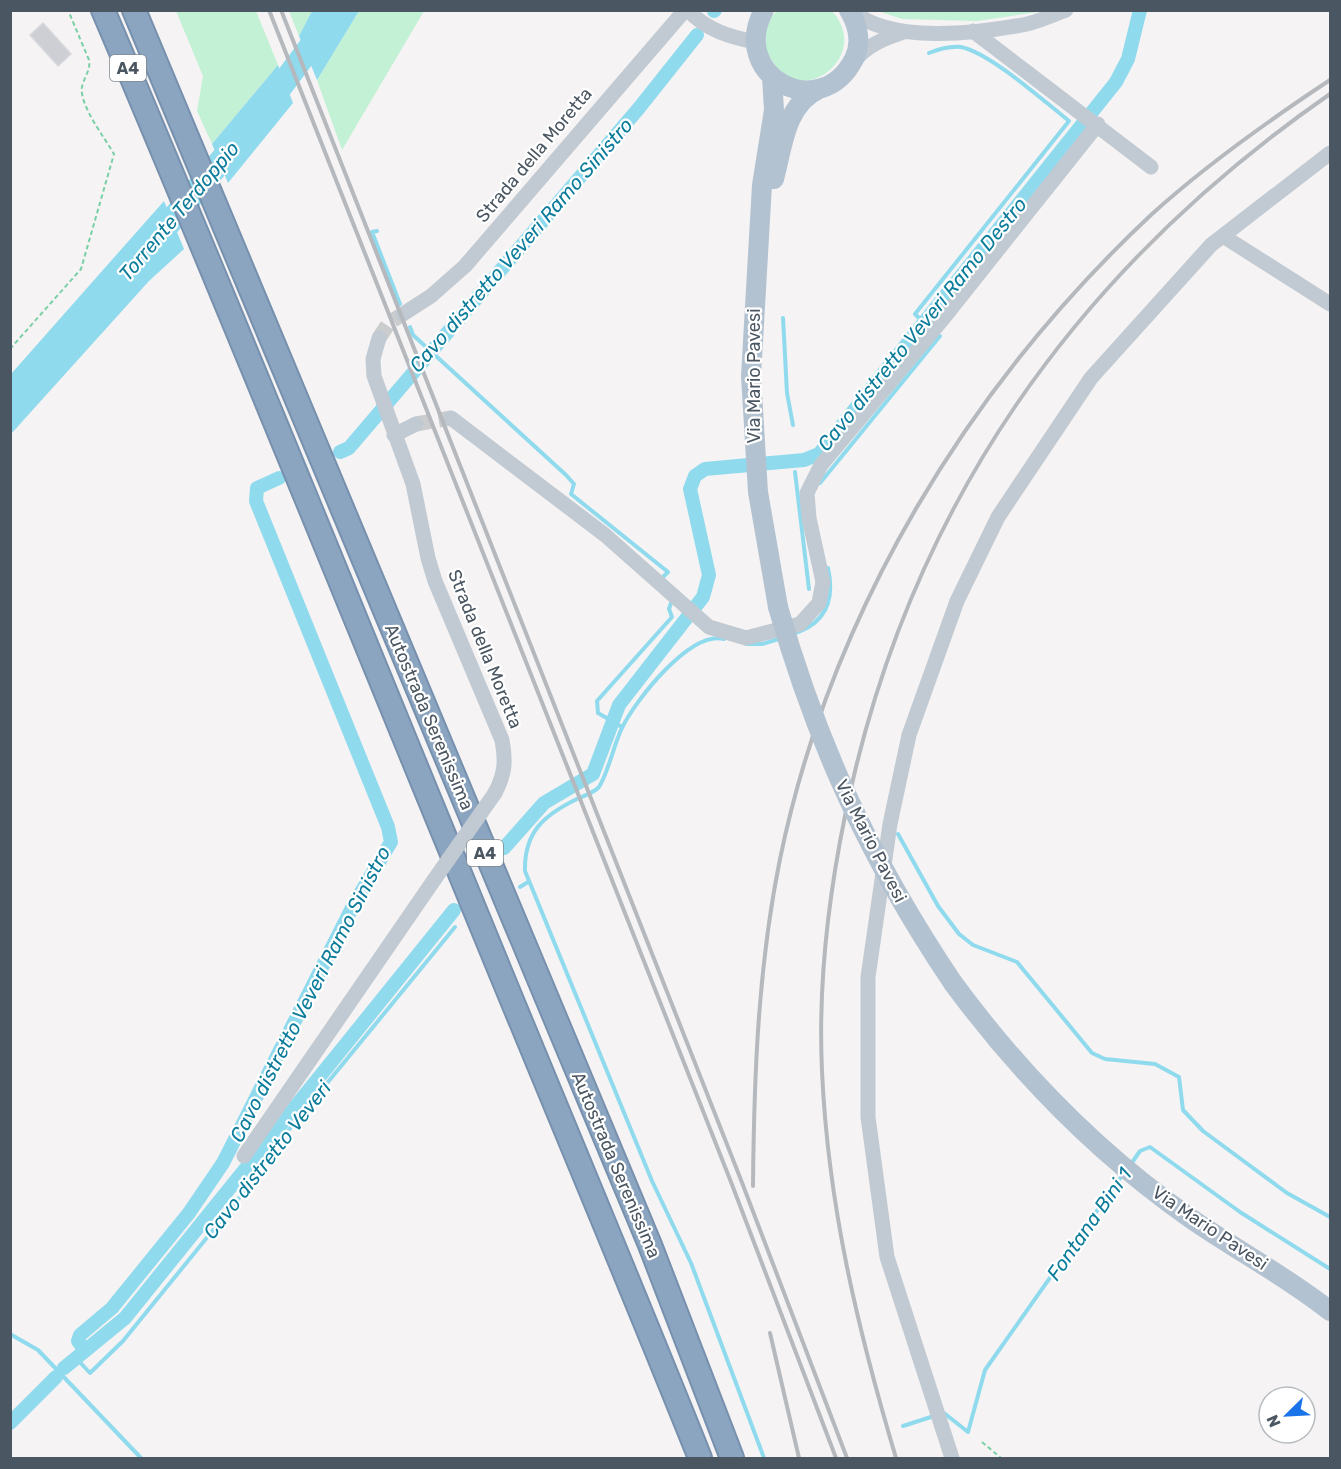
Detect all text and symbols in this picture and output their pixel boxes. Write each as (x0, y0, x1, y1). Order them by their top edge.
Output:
road number: A4 (110, 55, 146, 81)
street label: Strada della Moretta (471, 83, 597, 227)
water label: Cavo distretto Veveri Ramo Sinistro (404, 113, 638, 377)
water label: Torrente Terdoppio (114, 136, 244, 286)
water label: Cavo distretto Veveri Ramo Destro (812, 192, 1032, 456)
street label: Via Mario Pavesi (743, 309, 765, 444)
street label: Strada della Moretta (443, 566, 527, 732)
street label: Autostrada Serenissima (380, 621, 478, 813)
street label: Via Mario Pavesi (831, 776, 911, 906)
road number: A4 (467, 840, 503, 866)
water label: Cavo distretto Veveri Ramo Sinistro (225, 842, 395, 1146)
street label: Autostrada Serenissima (567, 1069, 665, 1261)
water label: Cavo distretto Veveri (198, 1075, 337, 1244)
water label: Fontana Bini 1 (1041, 1163, 1137, 1285)
street label: Via Mario Pavesi (1148, 1181, 1272, 1275)
north arrow (1257, 1385, 1317, 1445)
text: N (1263, 1412, 1285, 1430)

